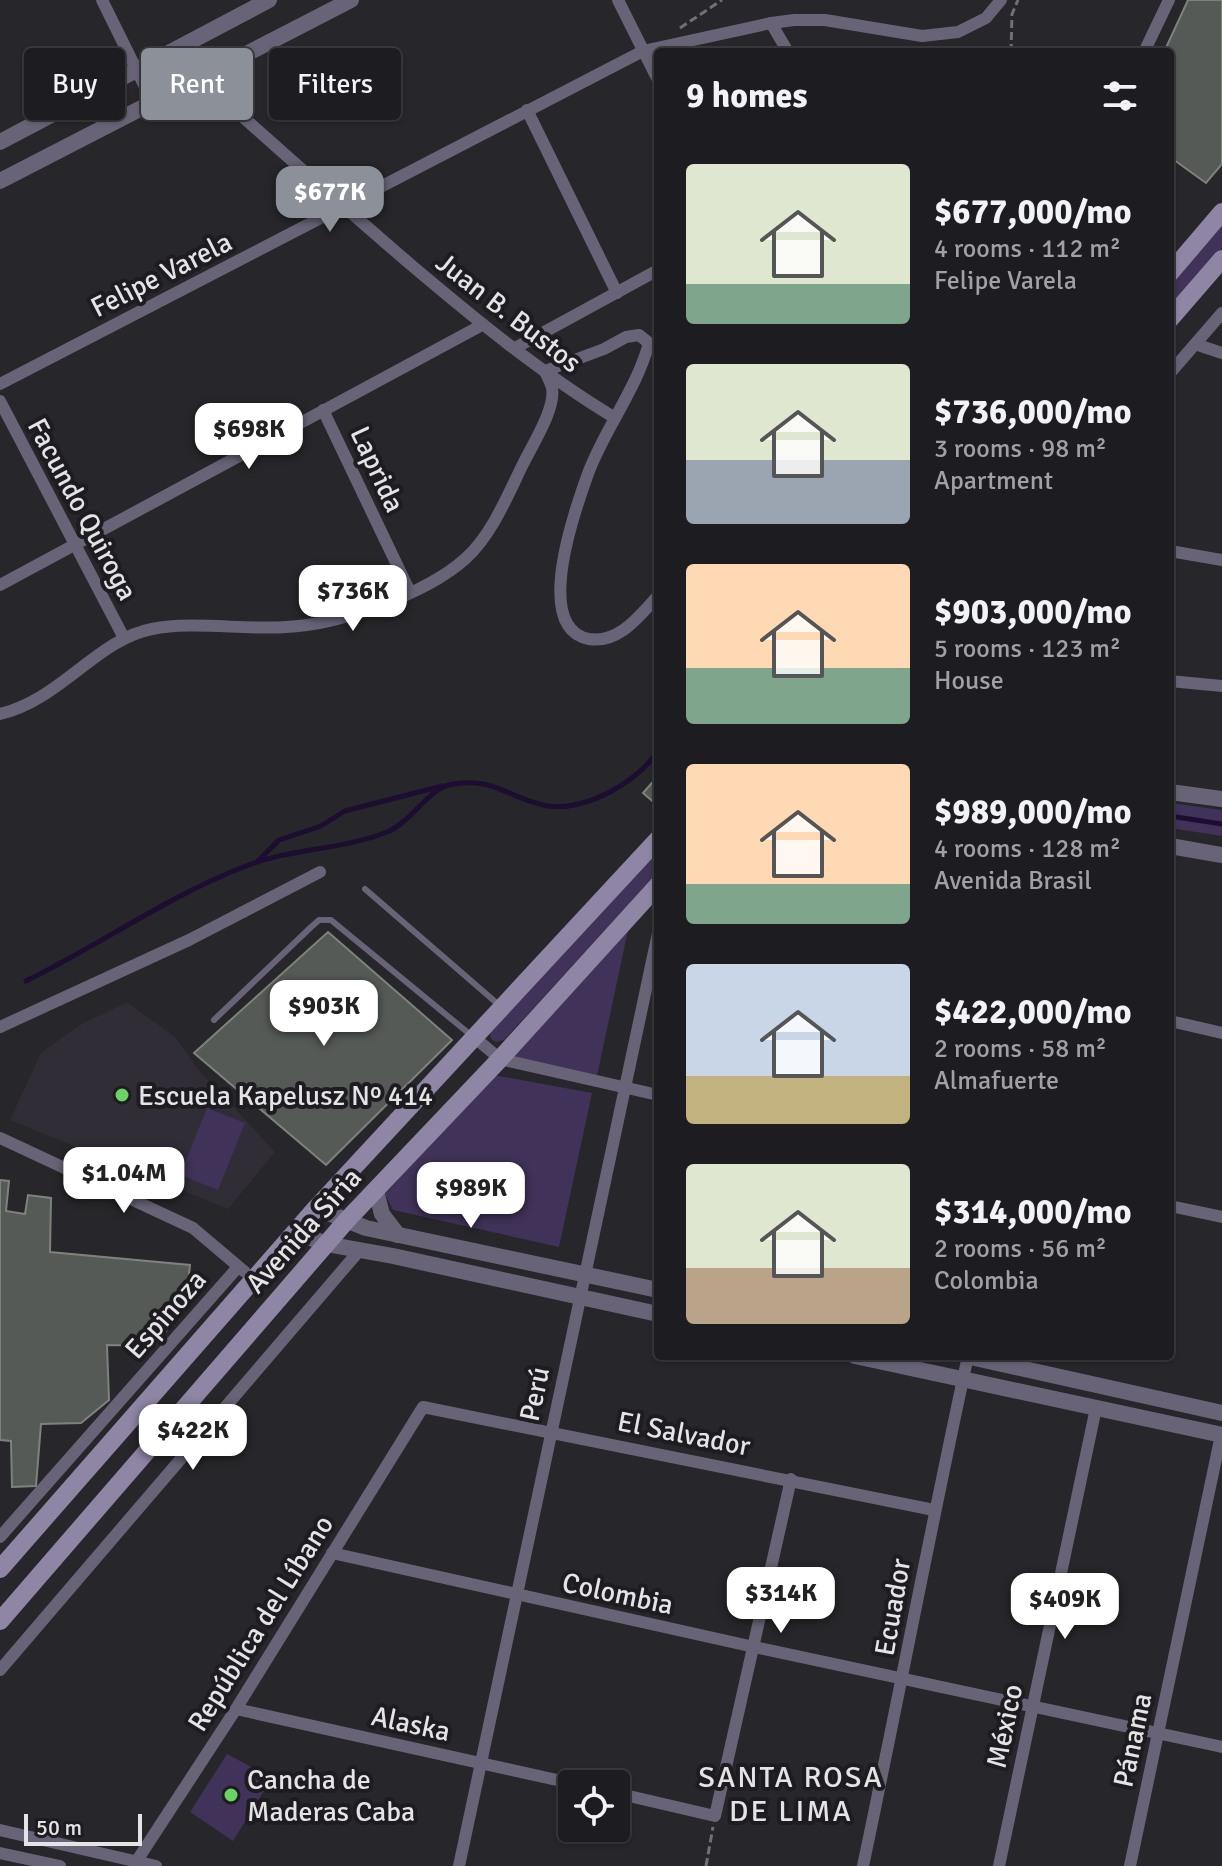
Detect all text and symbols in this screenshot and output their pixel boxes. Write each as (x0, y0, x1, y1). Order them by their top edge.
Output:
chip: Buy (24, 48, 125, 120)
chip: Rent (141, 48, 253, 120)
chip: Filters (269, 48, 401, 120)
icon: filters (1098, 74, 1142, 118)
text: 9 homes (686, 75, 807, 117)
pin: $677K (274, 166, 386, 234)
text: $677K (294, 176, 366, 208)
text: $677,000/mo (934, 191, 1132, 233)
icon: home (750, 196, 846, 292)
street label: Felipe Varela (85, 225, 238, 325)
text: 4 rooms · 112 m² (934, 233, 1121, 265)
street label: Juan B. Bustos (429, 246, 588, 380)
text: Felipe Varela (934, 265, 1077, 297)
text: $736,000/mo (934, 391, 1132, 433)
icon: home (750, 396, 846, 492)
pin: $698K (193, 403, 305, 471)
street label: Facundo Quiroga (20, 413, 144, 606)
text: $698K (213, 413, 285, 445)
street label: Laprida (343, 421, 412, 518)
text: 3 rooms · 98 m² (934, 433, 1107, 465)
text: Apartment (934, 465, 1053, 497)
pin: $736K (297, 565, 409, 633)
text: $736K (317, 575, 389, 607)
text: $903,000/mo (934, 591, 1132, 633)
icon: home (750, 596, 846, 692)
text: 5 rooms · 123 m² (934, 633, 1121, 665)
text: House (934, 665, 1004, 697)
text: $989,000/mo (934, 791, 1132, 833)
icon: home (750, 796, 846, 892)
text: 4 rooms · 128 m² (934, 833, 1121, 865)
text: Avenida Brasil (934, 865, 1092, 897)
pin: $903K (268, 980, 380, 1048)
text: $903K (288, 990, 360, 1022)
text: $422,000/mo (934, 991, 1132, 1033)
icon: home (750, 996, 846, 1092)
text: 2 rooms · 58 m² (934, 1033, 1107, 1065)
text: Almafuerte (934, 1065, 1059, 1097)
place label: Escuela Kapelusz Nº 414 (138, 1079, 433, 1113)
marker: Escuela Kapelusz Nº 414 (113, 1086, 131, 1104)
pin: $1.04M (59, 1147, 189, 1215)
text: $1.04M (81, 1157, 167, 1189)
street label: Avenida Siria (239, 1161, 369, 1300)
pin: $989K (415, 1162, 527, 1230)
text: $989K (435, 1172, 507, 1204)
text: $314,000/mo (934, 1191, 1132, 1233)
icon: home (750, 1196, 846, 1292)
text: 2 rooms · 56 m² (934, 1233, 1107, 1265)
street label: Espinoza (118, 1263, 214, 1366)
text: Colombia (934, 1265, 1039, 1297)
street label: Perú (513, 1364, 557, 1425)
pin: $422K (137, 1404, 249, 1472)
street label: El Salvador (615, 1404, 754, 1464)
text: $422K (157, 1414, 229, 1446)
street label: República del Líbano (181, 1509, 341, 1738)
street label: Ecuador (868, 1555, 918, 1658)
street label: Colombia (559, 1566, 676, 1622)
pin: $314K (725, 1567, 837, 1635)
pin: $409K (1009, 1573, 1121, 1641)
text: $314K (745, 1577, 817, 1609)
text: $409K (1029, 1583, 1101, 1615)
street label: México (980, 1681, 1030, 1771)
street label: Pánama (1106, 1690, 1160, 1790)
street label: Alaska (368, 1699, 453, 1749)
district label: SANTA ROSA DE LIMA (698, 1759, 884, 1830)
place label: Cancha de Maderas Caba (247, 1763, 415, 1829)
map controls (558, 1770, 630, 1842)
button: locate (558, 1770, 630, 1842)
marker: Cancha de Maderas Caba (222, 1786, 240, 1804)
scale bar (24, 1810, 142, 1846)
text: 50 m (36, 1814, 82, 1841)

